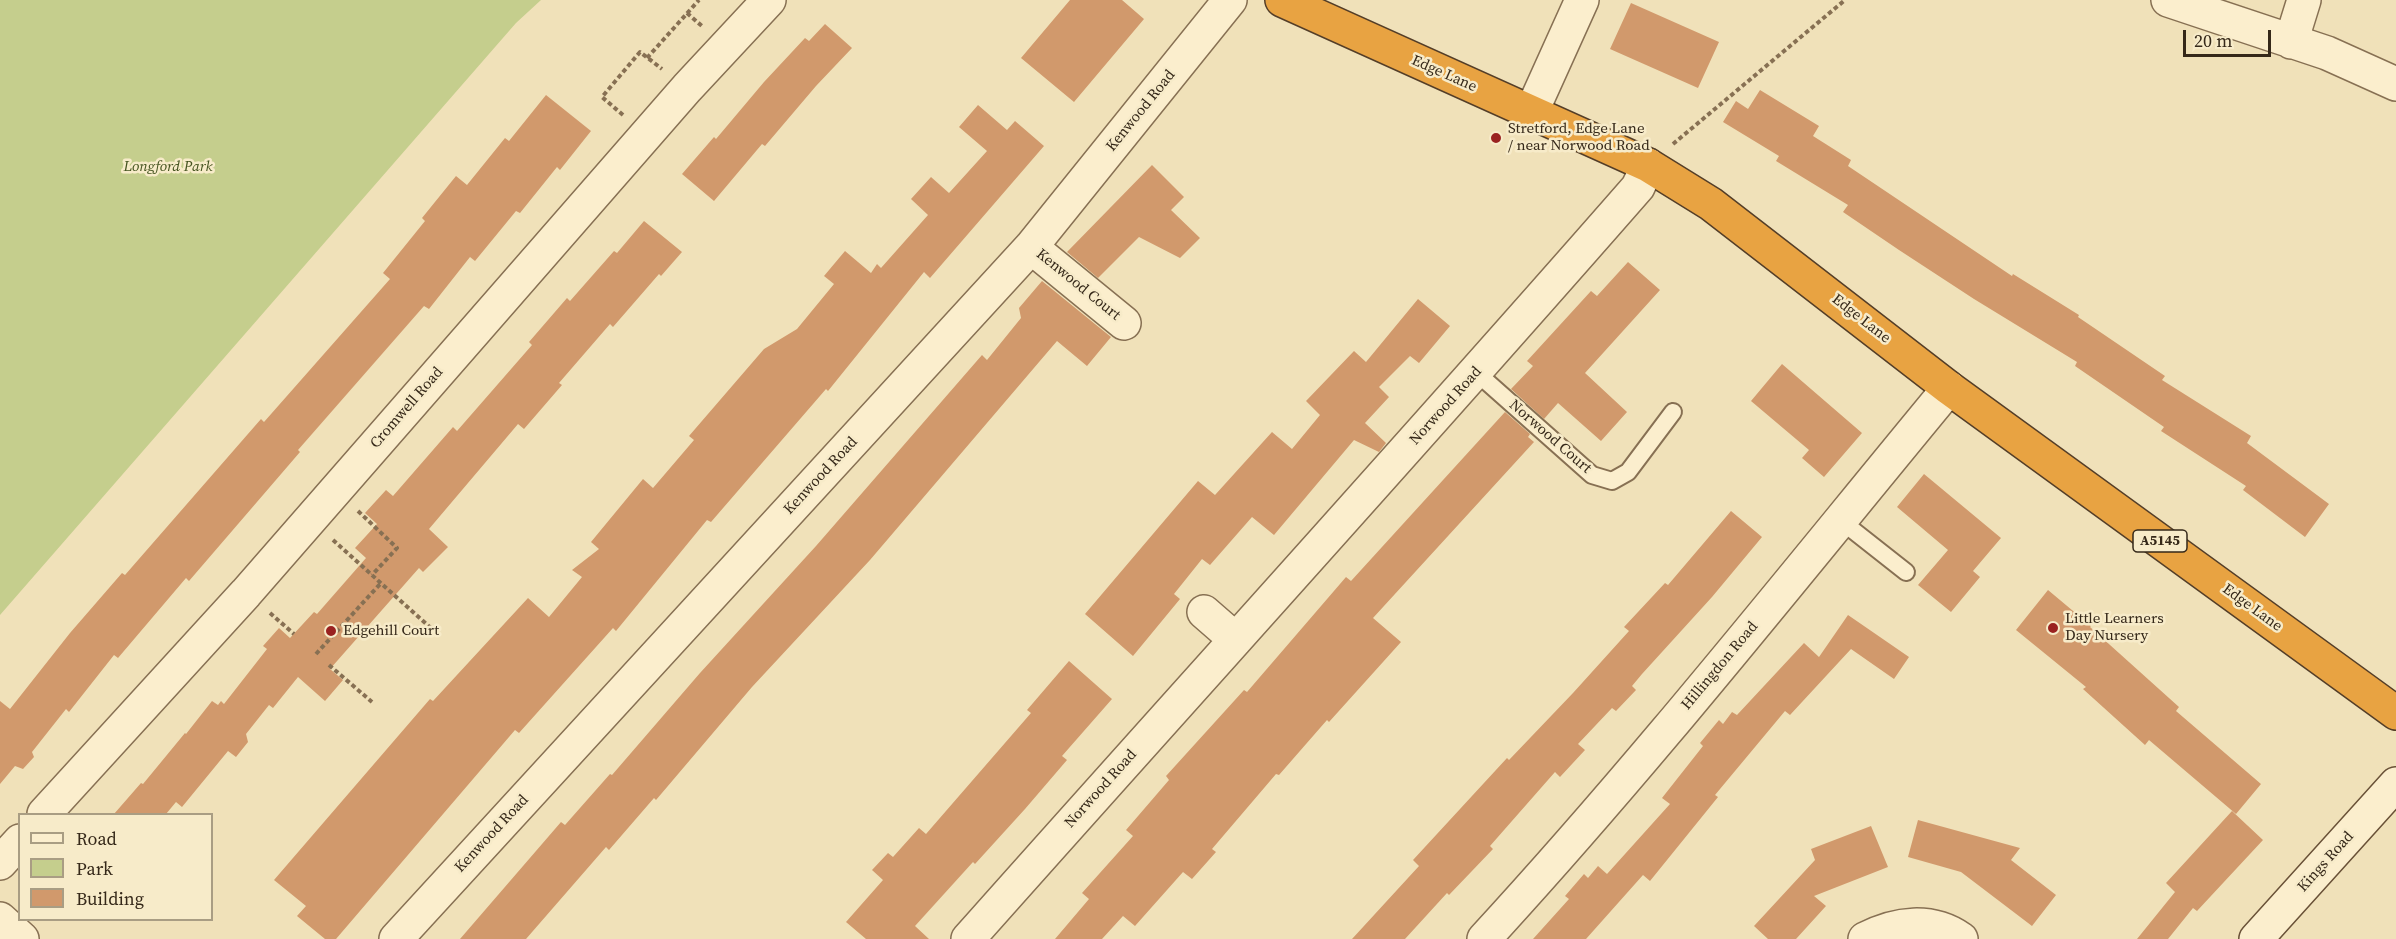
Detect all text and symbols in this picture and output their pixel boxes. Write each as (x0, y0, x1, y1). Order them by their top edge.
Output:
scale bar (2186, 18, 2274, 56)
text: 20 m (2194, 28, 2232, 53)
street label: Edge Lane (1409, 52, 1479, 96)
street label: Kenwood Road (1103, 67, 1179, 155)
place label: Stretford, Edge Lane / near Norwood Road (1508, 120, 1650, 155)
marker: Stretford, Edge Lane / near Norwood Road (1489, 131, 1503, 145)
park label: Longford Park (124, 158, 212, 176)
street label: Kenwood Court (1032, 245, 1124, 325)
street label: Edge Lane (1828, 291, 1894, 347)
street label: Norwood Road (1406, 363, 1486, 449)
street label: Cromwell Road (367, 364, 447, 452)
street label: Norwood Court (1505, 396, 1595, 478)
street label: Kenwood Road (780, 433, 862, 519)
road number: A5145 (2133, 530, 2187, 552)
street label: Edge Lane (2219, 580, 2285, 636)
place label: Little Learners Day Nursery (2065, 610, 2164, 645)
street label: Hillingdon Road (1678, 618, 1762, 714)
marker: Little Learners Day Nursery (2046, 621, 2060, 635)
place label: Edgehill Court (343, 622, 439, 640)
marker: Edgehill Court (324, 624, 338, 638)
street label: Norwood Road (1061, 746, 1141, 832)
street label: Kenwood Road (451, 791, 533, 877)
legend (18, 813, 213, 921)
text: Road (76, 826, 117, 851)
street label: Kings Road (2294, 828, 2358, 896)
text: Park (76, 856, 113, 881)
text: Building (76, 886, 144, 911)

